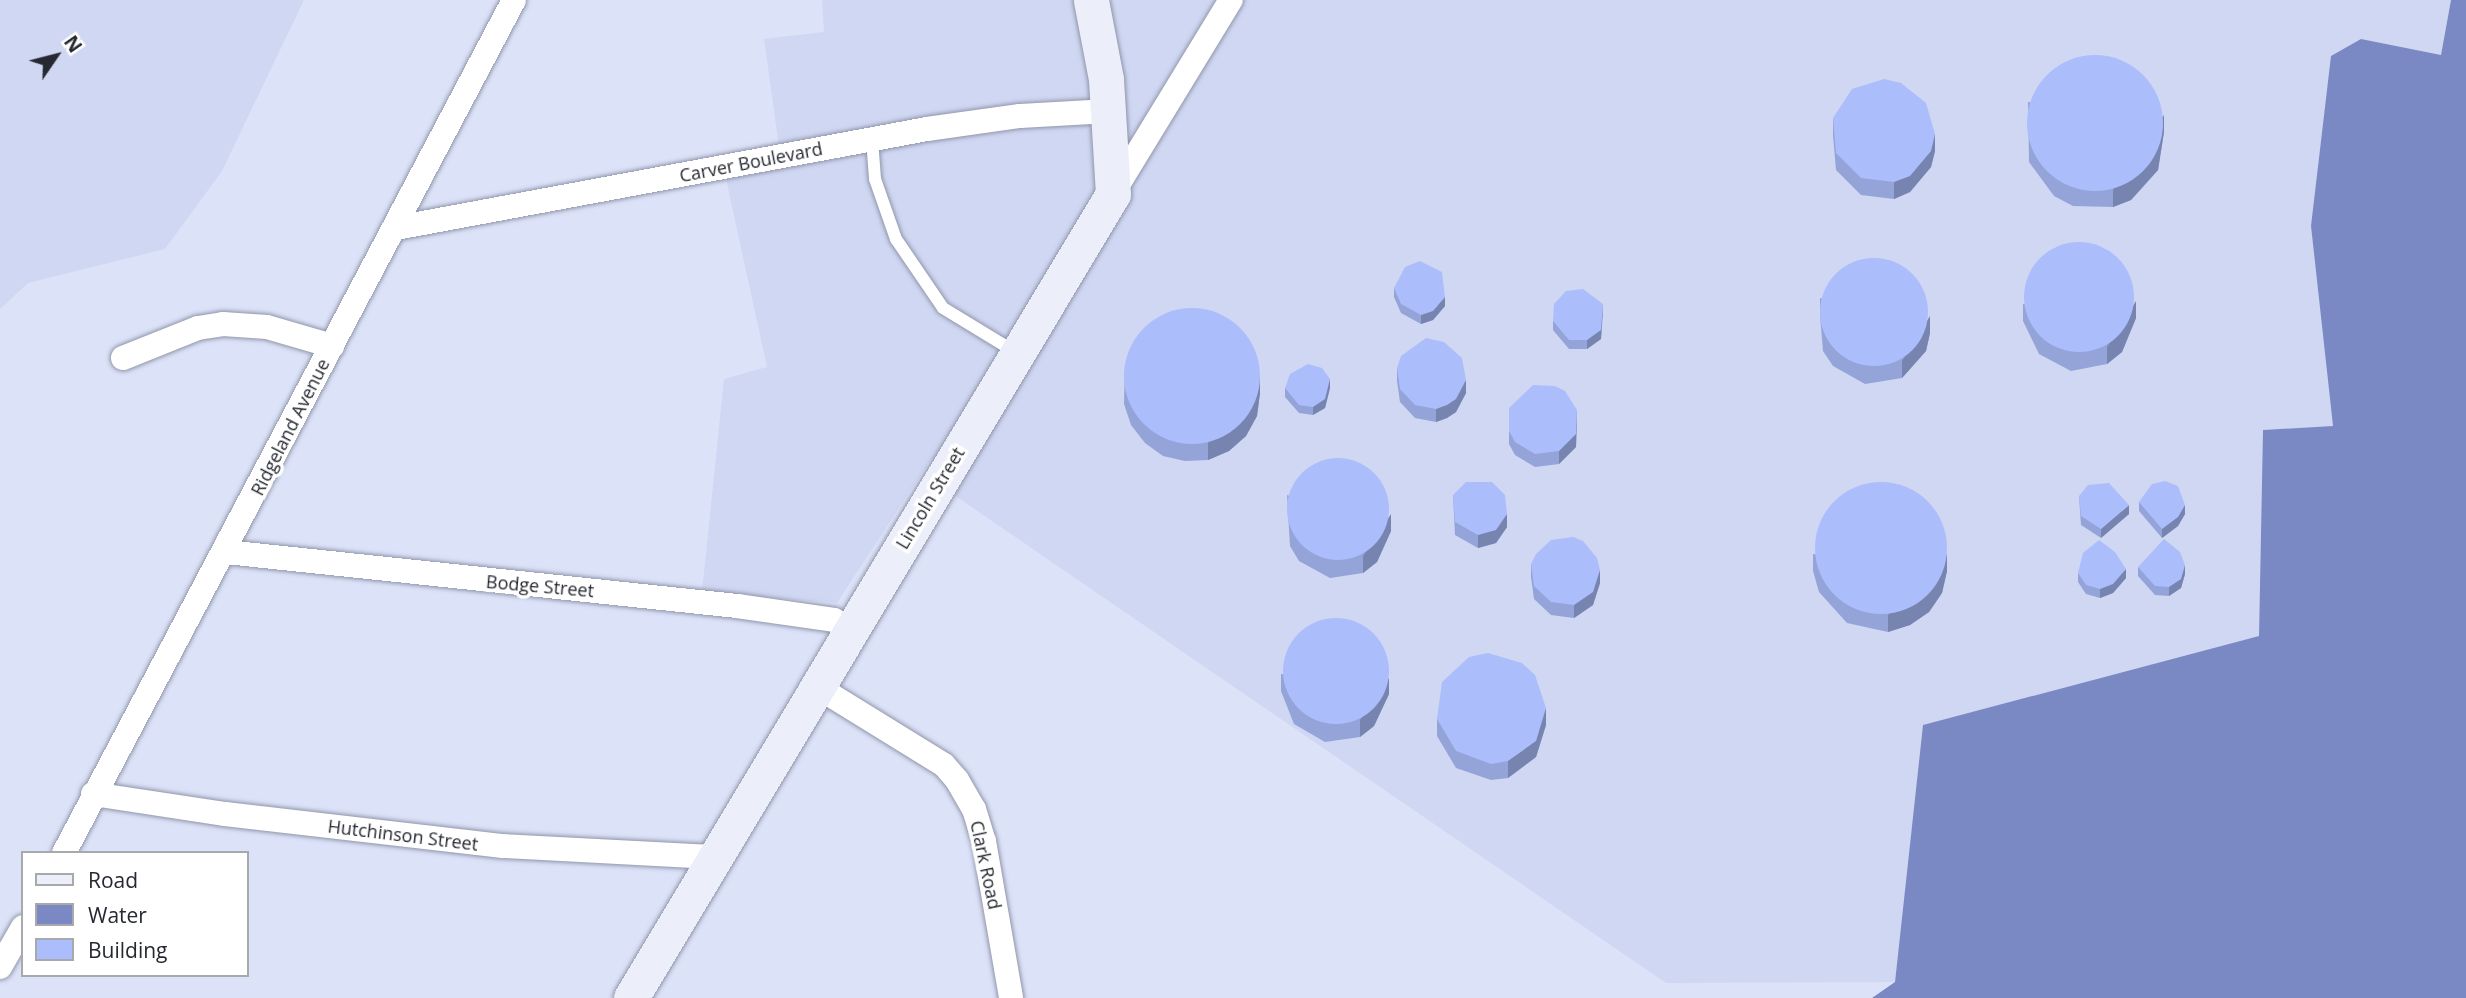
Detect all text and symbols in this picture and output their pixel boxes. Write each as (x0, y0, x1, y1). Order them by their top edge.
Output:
north arrow (21, 21, 91, 91)
text: N (58, 30, 88, 58)
street label: Carver Boulevard (678, 138, 824, 186)
street label: Ridgeland Avenue (246, 355, 334, 499)
street label: Lincoln Street (891, 443, 969, 553)
street label: Bodge Street (485, 571, 595, 601)
street label: Hutchinson Street (327, 815, 479, 855)
street label: Clark Road (966, 819, 1006, 911)
legend (21, 851, 248, 977)
text: Road (88, 866, 138, 894)
text: Water (88, 901, 147, 929)
text: Building (88, 936, 167, 964)

